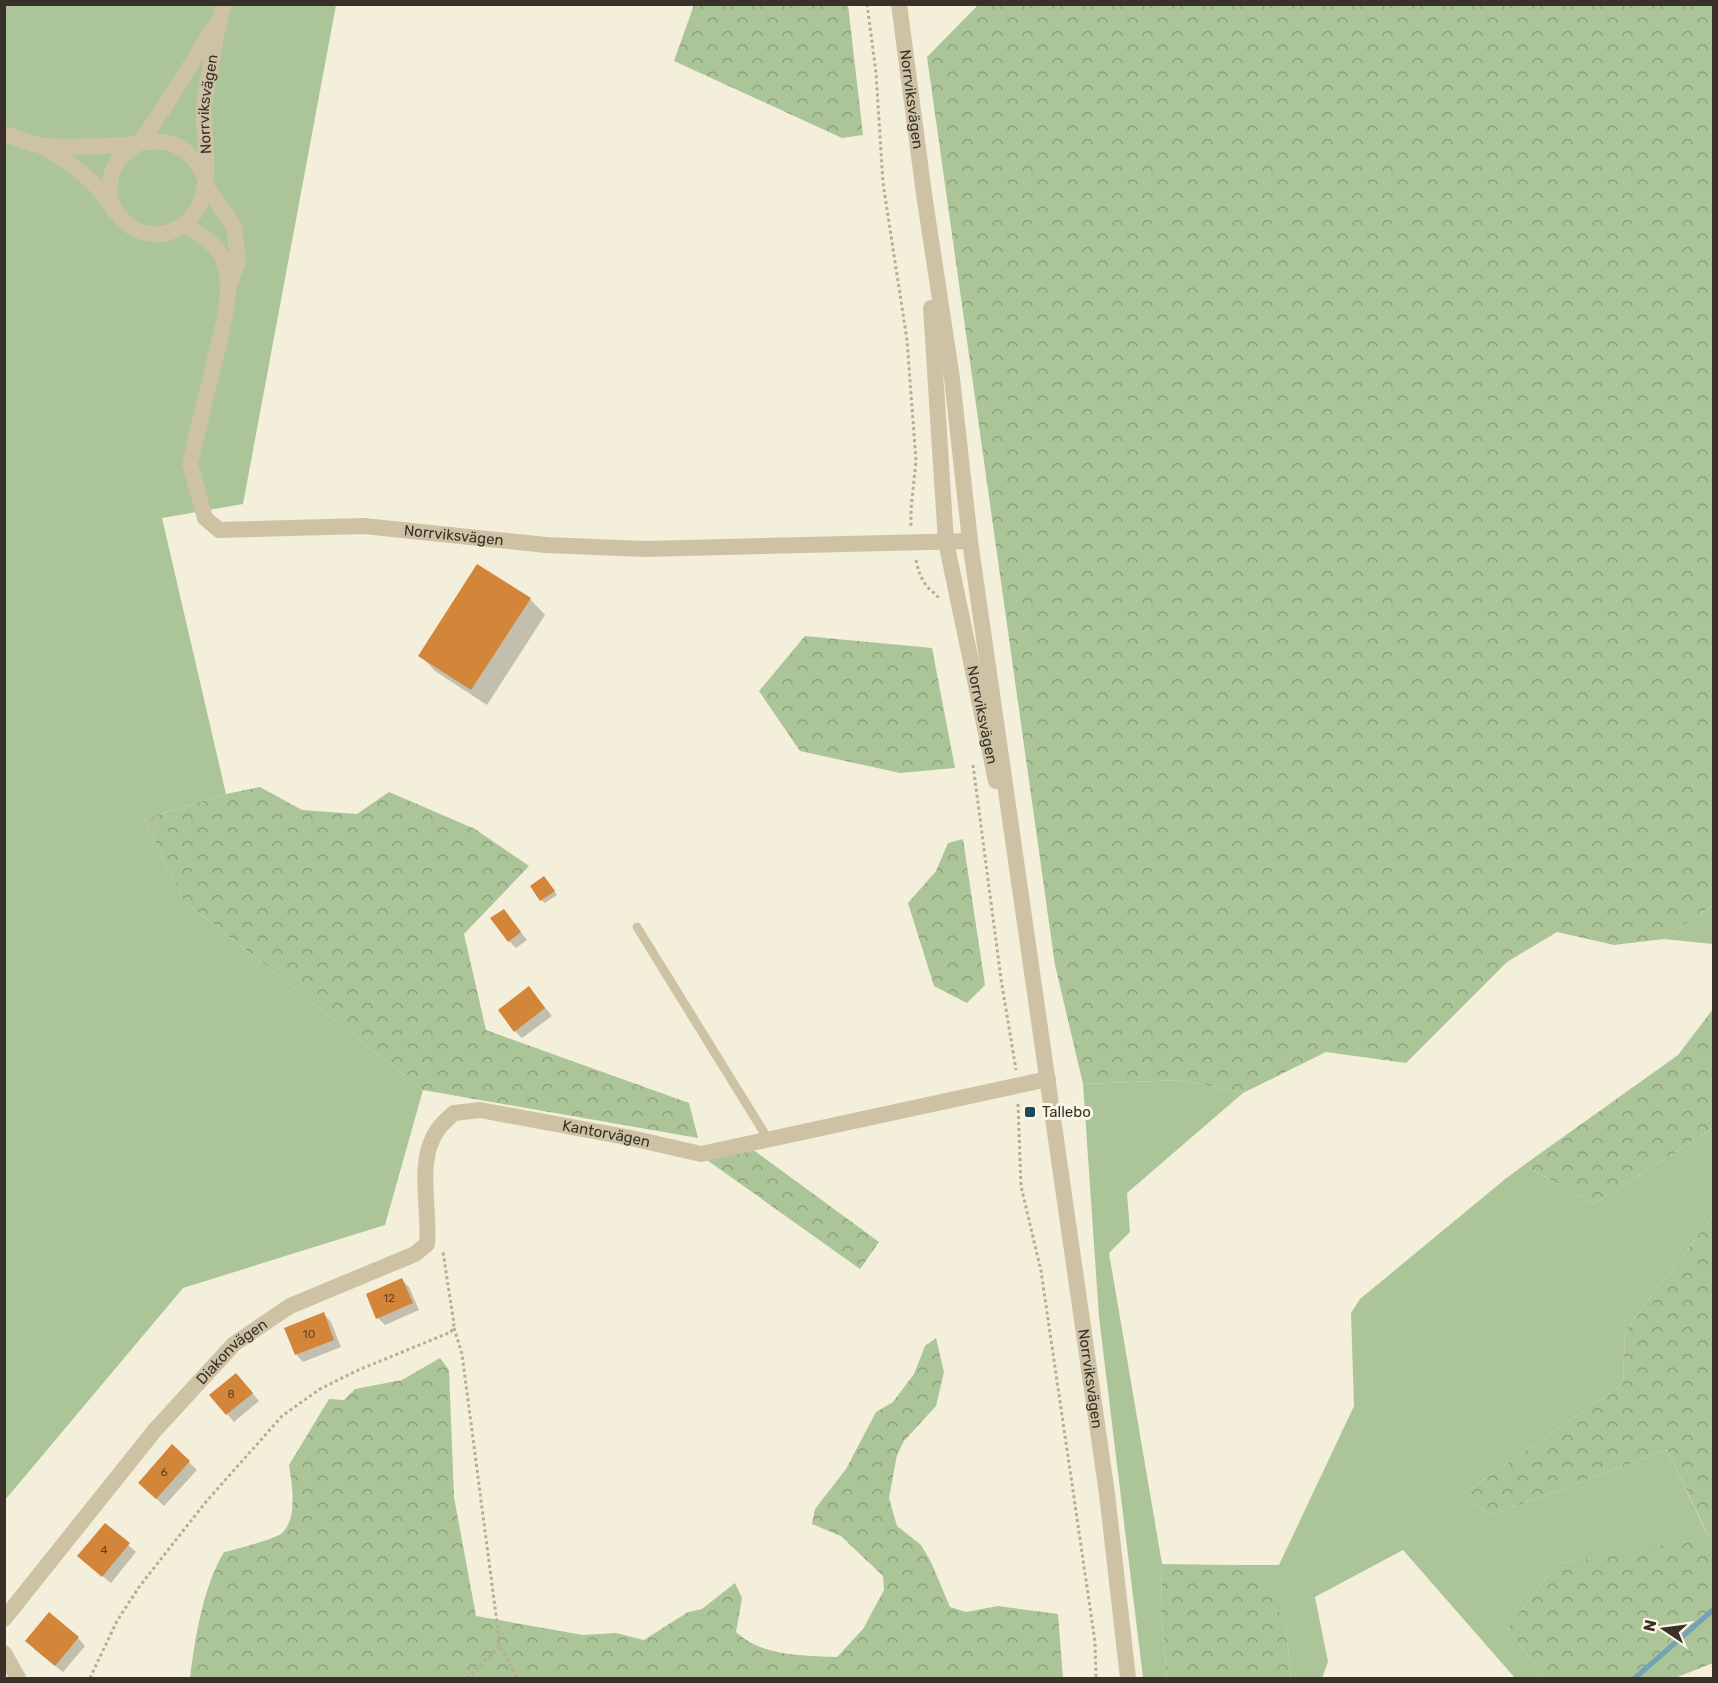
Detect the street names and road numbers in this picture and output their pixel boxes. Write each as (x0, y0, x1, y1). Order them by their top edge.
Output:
street label: Norrviksvägen (896, 48, 927, 150)
street label: Norrviksvägen (195, 53, 222, 154)
street label: Norrviksvägen (403, 521, 505, 550)
street label: Norrviksvägen (963, 664, 1001, 766)
street label: Kantorvägen (561, 1116, 652, 1151)
street label: Diakonvägen (192, 1315, 271, 1388)
street label: Norrviksvägen (1074, 1328, 1106, 1430)

